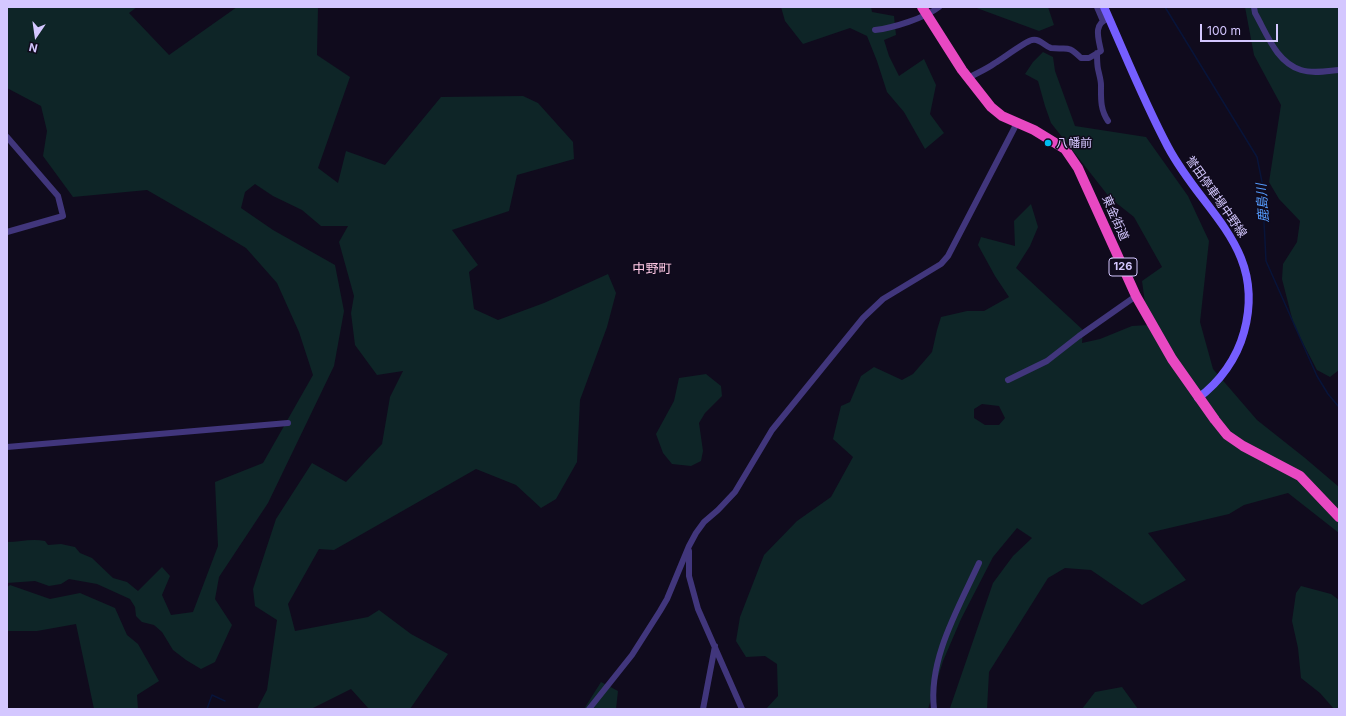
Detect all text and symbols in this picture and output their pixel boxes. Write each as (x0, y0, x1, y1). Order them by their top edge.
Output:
north arrow (16, 16, 56, 56)
scale bar (1202, 16, 1280, 42)
text: 100 m (1207, 23, 1241, 38)
text: N (28, 40, 39, 55)
place label: 八幡前 (1056, 136, 1092, 150)
marker: 八幡前 (1043, 138, 1053, 148)
street label: 誉田停車場中野線 (1183, 154, 1249, 240)
water label: 鹿島川 (1254, 183, 1272, 223)
street label: 東金街道 (1099, 193, 1131, 243)
road number: 126 (1109, 258, 1137, 276)
district label: 中野町 (633, 261, 671, 277)

